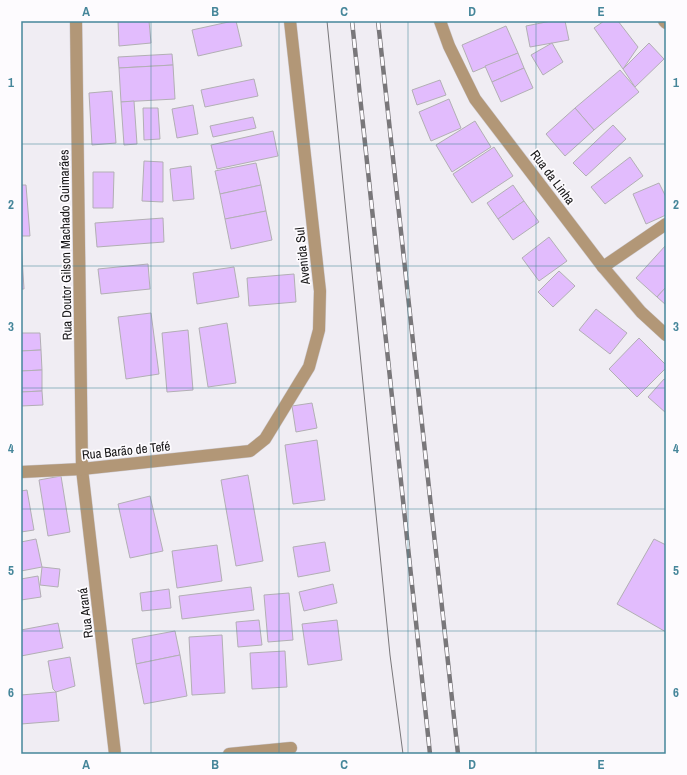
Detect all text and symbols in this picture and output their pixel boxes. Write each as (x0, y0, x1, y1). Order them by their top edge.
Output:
text: A (82, 3, 90, 20)
text: B (211, 3, 219, 20)
text: C (340, 3, 348, 20)
text: D (468, 3, 476, 20)
text: E (597, 3, 605, 20)
text: 1 (8, 74, 14, 91)
text: 1 (673, 74, 679, 91)
street label: Rua da Linha (527, 147, 579, 208)
street label: Rua Doutor Gilson Machado Guimarães (55, 149, 76, 341)
text: 2 (8, 196, 14, 213)
text: 2 (673, 196, 679, 213)
street label: Avenida Sul (291, 227, 314, 286)
text: 3 (8, 318, 14, 335)
text: 3 (673, 318, 679, 335)
street label: Rua Barão de Tefé (81, 437, 171, 464)
text: 4 (8, 440, 14, 457)
text: 4 (673, 440, 679, 457)
text: 5 (8, 562, 14, 579)
text: 5 (673, 562, 679, 579)
street label: Rua Araná (74, 587, 97, 639)
text: 6 (8, 684, 14, 701)
text: 6 (673, 684, 679, 701)
text: A (82, 756, 90, 773)
text: B (211, 756, 219, 773)
text: C (340, 756, 348, 773)
text: D (468, 756, 476, 773)
text: E (597, 756, 605, 773)

